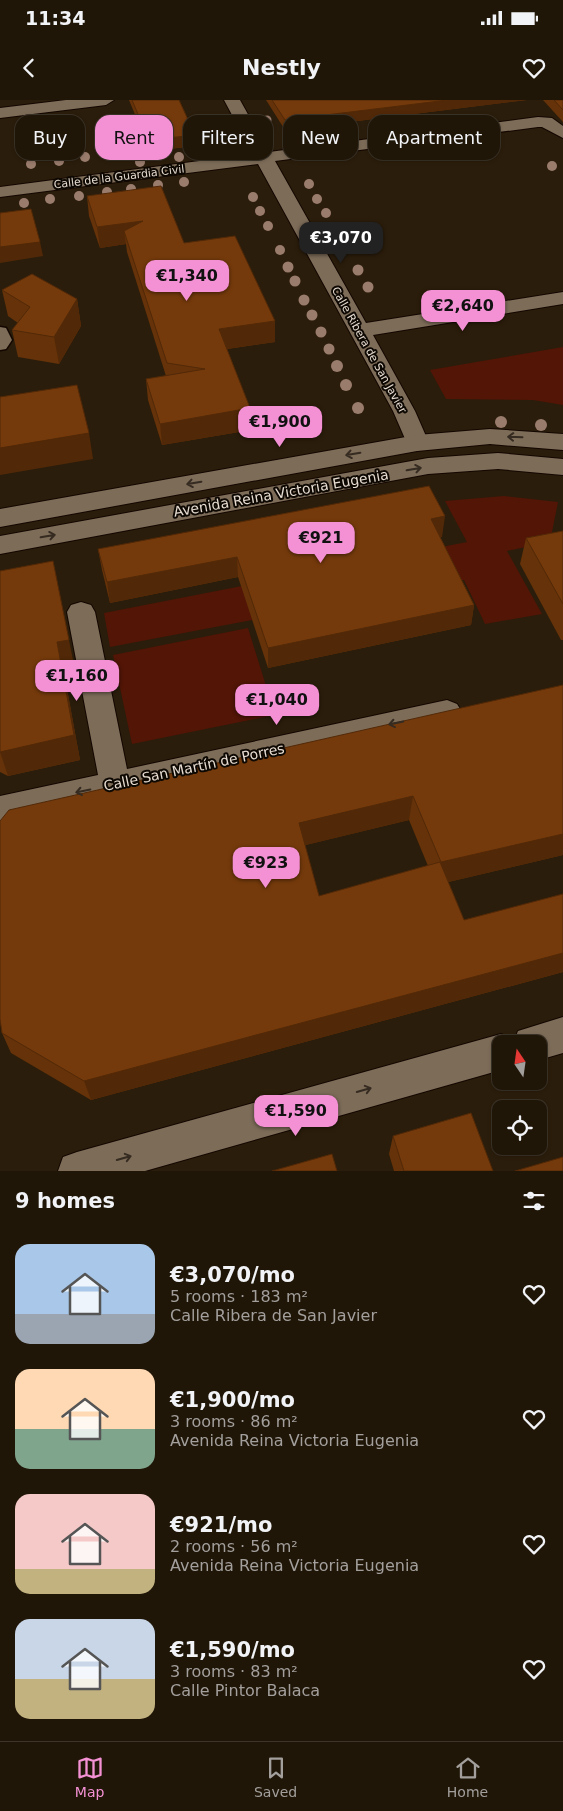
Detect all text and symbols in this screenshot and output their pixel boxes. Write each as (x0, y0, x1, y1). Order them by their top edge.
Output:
text: 11:34 (25, 7, 85, 29)
icon: back (15, 54, 43, 82)
icon: heart (520, 54, 548, 82)
text: Nestly (242, 55, 321, 80)
chip: Buy (15, 115, 85, 160)
chip: Rent (95, 115, 173, 160)
chip: Filters (183, 115, 273, 160)
chip: New (283, 115, 358, 160)
chip: Apartment (368, 115, 500, 160)
street label: Calle de la Guardia Civil (53, 163, 185, 191)
pin: €3,070 (300, 221, 382, 264)
text: €3,070 (310, 228, 372, 247)
pin: €1,340 (146, 260, 228, 302)
text: €1,340 (156, 266, 218, 285)
street label: Calle Ribera de San Javier (329, 285, 409, 416)
pin: €2,640 (422, 290, 504, 332)
text: €2,640 (432, 296, 494, 315)
pin: €1,900 (239, 406, 321, 448)
text: €1,900 (249, 412, 311, 431)
one-way arrow (507, 432, 523, 442)
one-way arrow (346, 450, 362, 460)
one-way arrow (406, 463, 422, 473)
street label: Avenida Reina Victoria Eugenia (172, 466, 390, 520)
one-way arrow (186, 479, 202, 489)
pin: €921 (291, 522, 351, 564)
text: €921 (299, 528, 343, 547)
one-way arrow (40, 531, 56, 540)
pin: €1,160 (36, 660, 118, 702)
text: €1,160 (46, 666, 108, 685)
pin: €1,040 (236, 684, 318, 726)
text: €1,040 (246, 690, 308, 709)
one-way arrow (388, 719, 404, 728)
street label: Calle San Martín de Porres (102, 740, 286, 794)
one-way arrow (75, 787, 91, 796)
pin: €923 (236, 846, 296, 889)
text: €923 (244, 853, 288, 872)
north arrow (492, 1035, 548, 1090)
map controls (492, 1035, 547, 1155)
one-way arrow (356, 1085, 372, 1095)
pin: €1,590 (255, 1094, 337, 1137)
button: locate (492, 1100, 547, 1155)
text: €1,590 (265, 1101, 327, 1120)
one-way arrow (115, 1152, 131, 1162)
icon: filters (520, 1187, 548, 1215)
text: 9 homes (15, 1189, 115, 1213)
text: €3,070/mo (170, 1263, 295, 1287)
icon: home (55, 1264, 115, 1324)
icon: heart (520, 1280, 548, 1308)
text: 5 rooms · 183 m² (170, 1287, 308, 1306)
text: Calle Ribera de San Javier (170, 1306, 377, 1325)
text: €1,900/mo (170, 1388, 295, 1412)
icon: home (55, 1389, 115, 1449)
icon: heart (520, 1405, 548, 1433)
text: 3 rooms · 86 m² (170, 1412, 298, 1431)
text: Avenida Reina Victoria Eugenia (170, 1431, 419, 1450)
text: €921/mo (170, 1513, 272, 1537)
icon: home (55, 1514, 115, 1574)
icon: heart (520, 1530, 548, 1558)
text: 2 rooms · 56 m² (170, 1537, 298, 1556)
text: Avenida Reina Victoria Eugenia (170, 1556, 419, 1575)
text: €1,590/mo (170, 1638, 295, 1662)
icon: home (55, 1639, 115, 1699)
icon: heart (520, 1655, 548, 1683)
text: 3 rooms · 83 m² (170, 1662, 298, 1681)
text: Calle Pintor Balaca (170, 1681, 320, 1700)
tab: Map (75, 1754, 104, 1800)
tab: Saved (254, 1754, 297, 1800)
tab: Home (447, 1754, 488, 1800)

